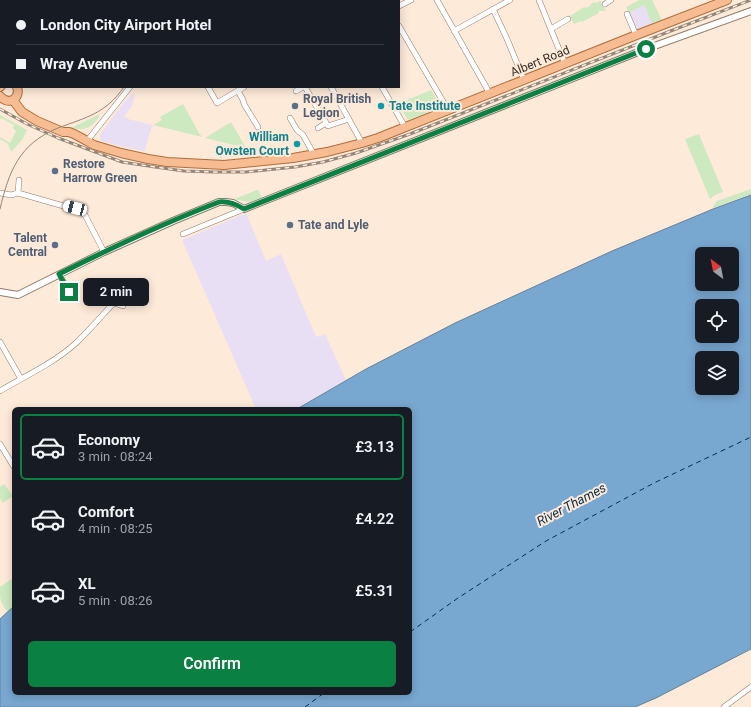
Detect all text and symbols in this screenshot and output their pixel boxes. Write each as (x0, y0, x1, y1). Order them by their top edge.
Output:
text: London City Airport Hotel (40, 16, 212, 34)
route start (637, 40, 655, 58)
street label: Albert Road (508, 43, 572, 79)
text: Wray Avenue (40, 55, 128, 73)
place label: Royal British Legion (303, 92, 372, 120)
place label: Tate Institute (389, 99, 461, 113)
marker: Royal British Legion (290, 101, 300, 111)
marker: Tate Institute (376, 101, 386, 111)
place label: William Owsten Court (215, 130, 289, 158)
marker: William Owsten Court (292, 139, 302, 149)
place label: Restore Harrow Green (63, 157, 137, 185)
marker: Restore Harrow Green (50, 166, 60, 176)
car (62, 199, 88, 217)
place label: Tate and Lyle (298, 218, 369, 232)
marker: Tate and Lyle (285, 220, 295, 230)
place label: Talent Central (8, 231, 47, 259)
marker: Talent Central (50, 240, 60, 250)
north arrow (695, 247, 739, 291)
map controls (695, 247, 739, 395)
callout: 2 min (83, 278, 149, 306)
route end (60, 283, 78, 301)
text: 2 min (100, 284, 132, 299)
button: locate (695, 299, 739, 343)
button: layers (695, 351, 739, 395)
icon: car (30, 429, 66, 465)
text: Economy (78, 431, 140, 449)
text: £3.13 (355, 438, 394, 456)
text: 3 min · 08:24 (78, 449, 153, 464)
water label: River Thames (534, 480, 609, 529)
icon: car (30, 501, 66, 537)
text: Comfort (78, 503, 134, 521)
text: £4.22 (355, 510, 394, 528)
text: 4 min · 08:25 (78, 521, 153, 536)
icon: car (30, 573, 66, 609)
text: XL (78, 575, 96, 593)
text: £5.31 (355, 582, 394, 600)
text: 5 min · 08:26 (78, 593, 153, 608)
button: Confirm (28, 641, 396, 687)

